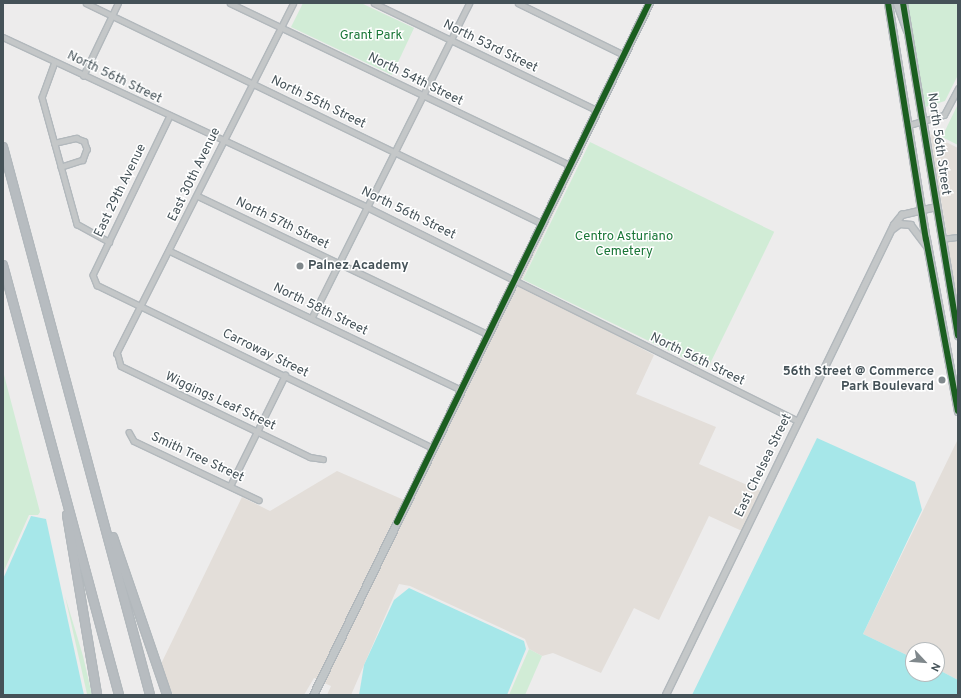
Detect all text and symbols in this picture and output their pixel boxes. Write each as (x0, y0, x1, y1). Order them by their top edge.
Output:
street label: North 53rd Street (440, 17, 540, 77)
park label: Grant Park (340, 28, 402, 44)
street label: North 56th Street (64, 48, 164, 108)
street label: North 54th Street (365, 50, 465, 110)
street label: North 55th Street (268, 73, 368, 133)
street label: North 56th Street (923, 92, 953, 196)
street label: East 30th Avenue (165, 125, 225, 225)
street label: East 29th Avenue (91, 141, 151, 241)
street label: North 56th Street (358, 184, 458, 244)
street label: North 57th Street (233, 195, 331, 253)
park label: Centro Asturiano Cemetery (575, 230, 673, 261)
place label: Palnez Academy (308, 258, 409, 274)
marker: Palnez Academy (295, 261, 305, 271)
street label: North 58th Street (270, 280, 370, 340)
street label: Carroway Street (219, 326, 311, 382)
street label: North 56th Street (647, 330, 747, 390)
place label: 56th Street @ Commerce Park Boulevard (783, 365, 934, 396)
street label: Wiggings Leaf Street (162, 370, 278, 434)
marker: 56th Street @ Commerce Park Boulevard (937, 375, 947, 385)
street label: East Chelsea Street (732, 412, 796, 520)
street label: Smith Tree Street (148, 430, 246, 486)
north arrow (905, 642, 945, 682)
text: N (927, 660, 943, 673)

